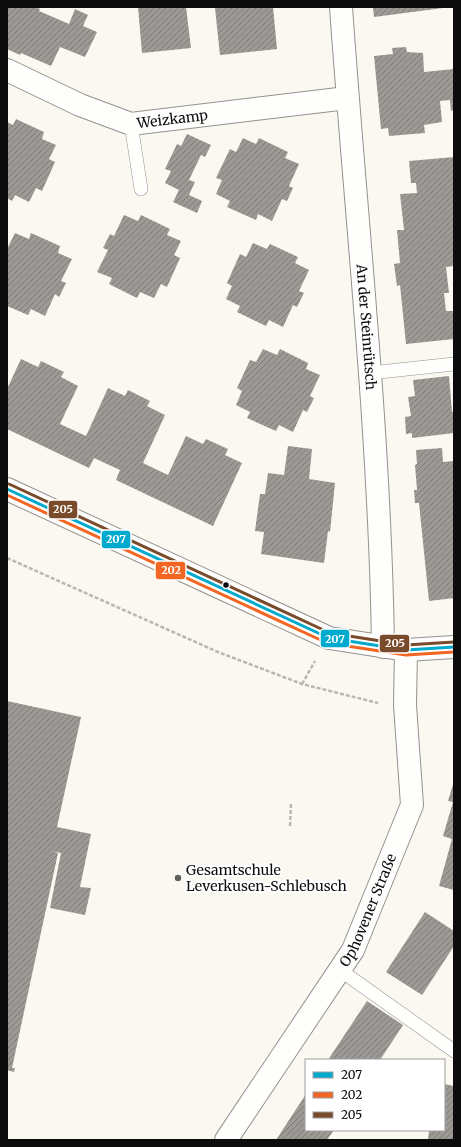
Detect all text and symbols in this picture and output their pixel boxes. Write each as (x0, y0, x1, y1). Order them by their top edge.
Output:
street label: Weizkamp (135, 106, 209, 132)
street label: An der Steinrütsch (352, 262, 380, 390)
line badge: 205 (48, 500, 78, 519)
text: 205 (53, 502, 73, 516)
line badge: 207 (101, 530, 131, 549)
text: 207 (106, 532, 126, 546)
line badge: 202 (155, 561, 186, 580)
text: 202 (161, 563, 181, 577)
unlabelled marker (221, 580, 231, 590)
line badge: 207 (320, 629, 350, 648)
text: 207 (325, 632, 345, 646)
line badge: 205 (379, 634, 410, 653)
text: 205 (385, 636, 405, 650)
street label: Ophovener Straße (335, 851, 400, 970)
place label: Gesamtschule Leverkusen-Schlebusch (186, 861, 347, 895)
marker: Gesamtschule Leverkusen-Schlebusch (173, 873, 183, 883)
legend (305, 1059, 445, 1131)
text: 207 (341, 1067, 362, 1082)
text: 202 (341, 1087, 362, 1102)
text: 205 (341, 1107, 362, 1122)

